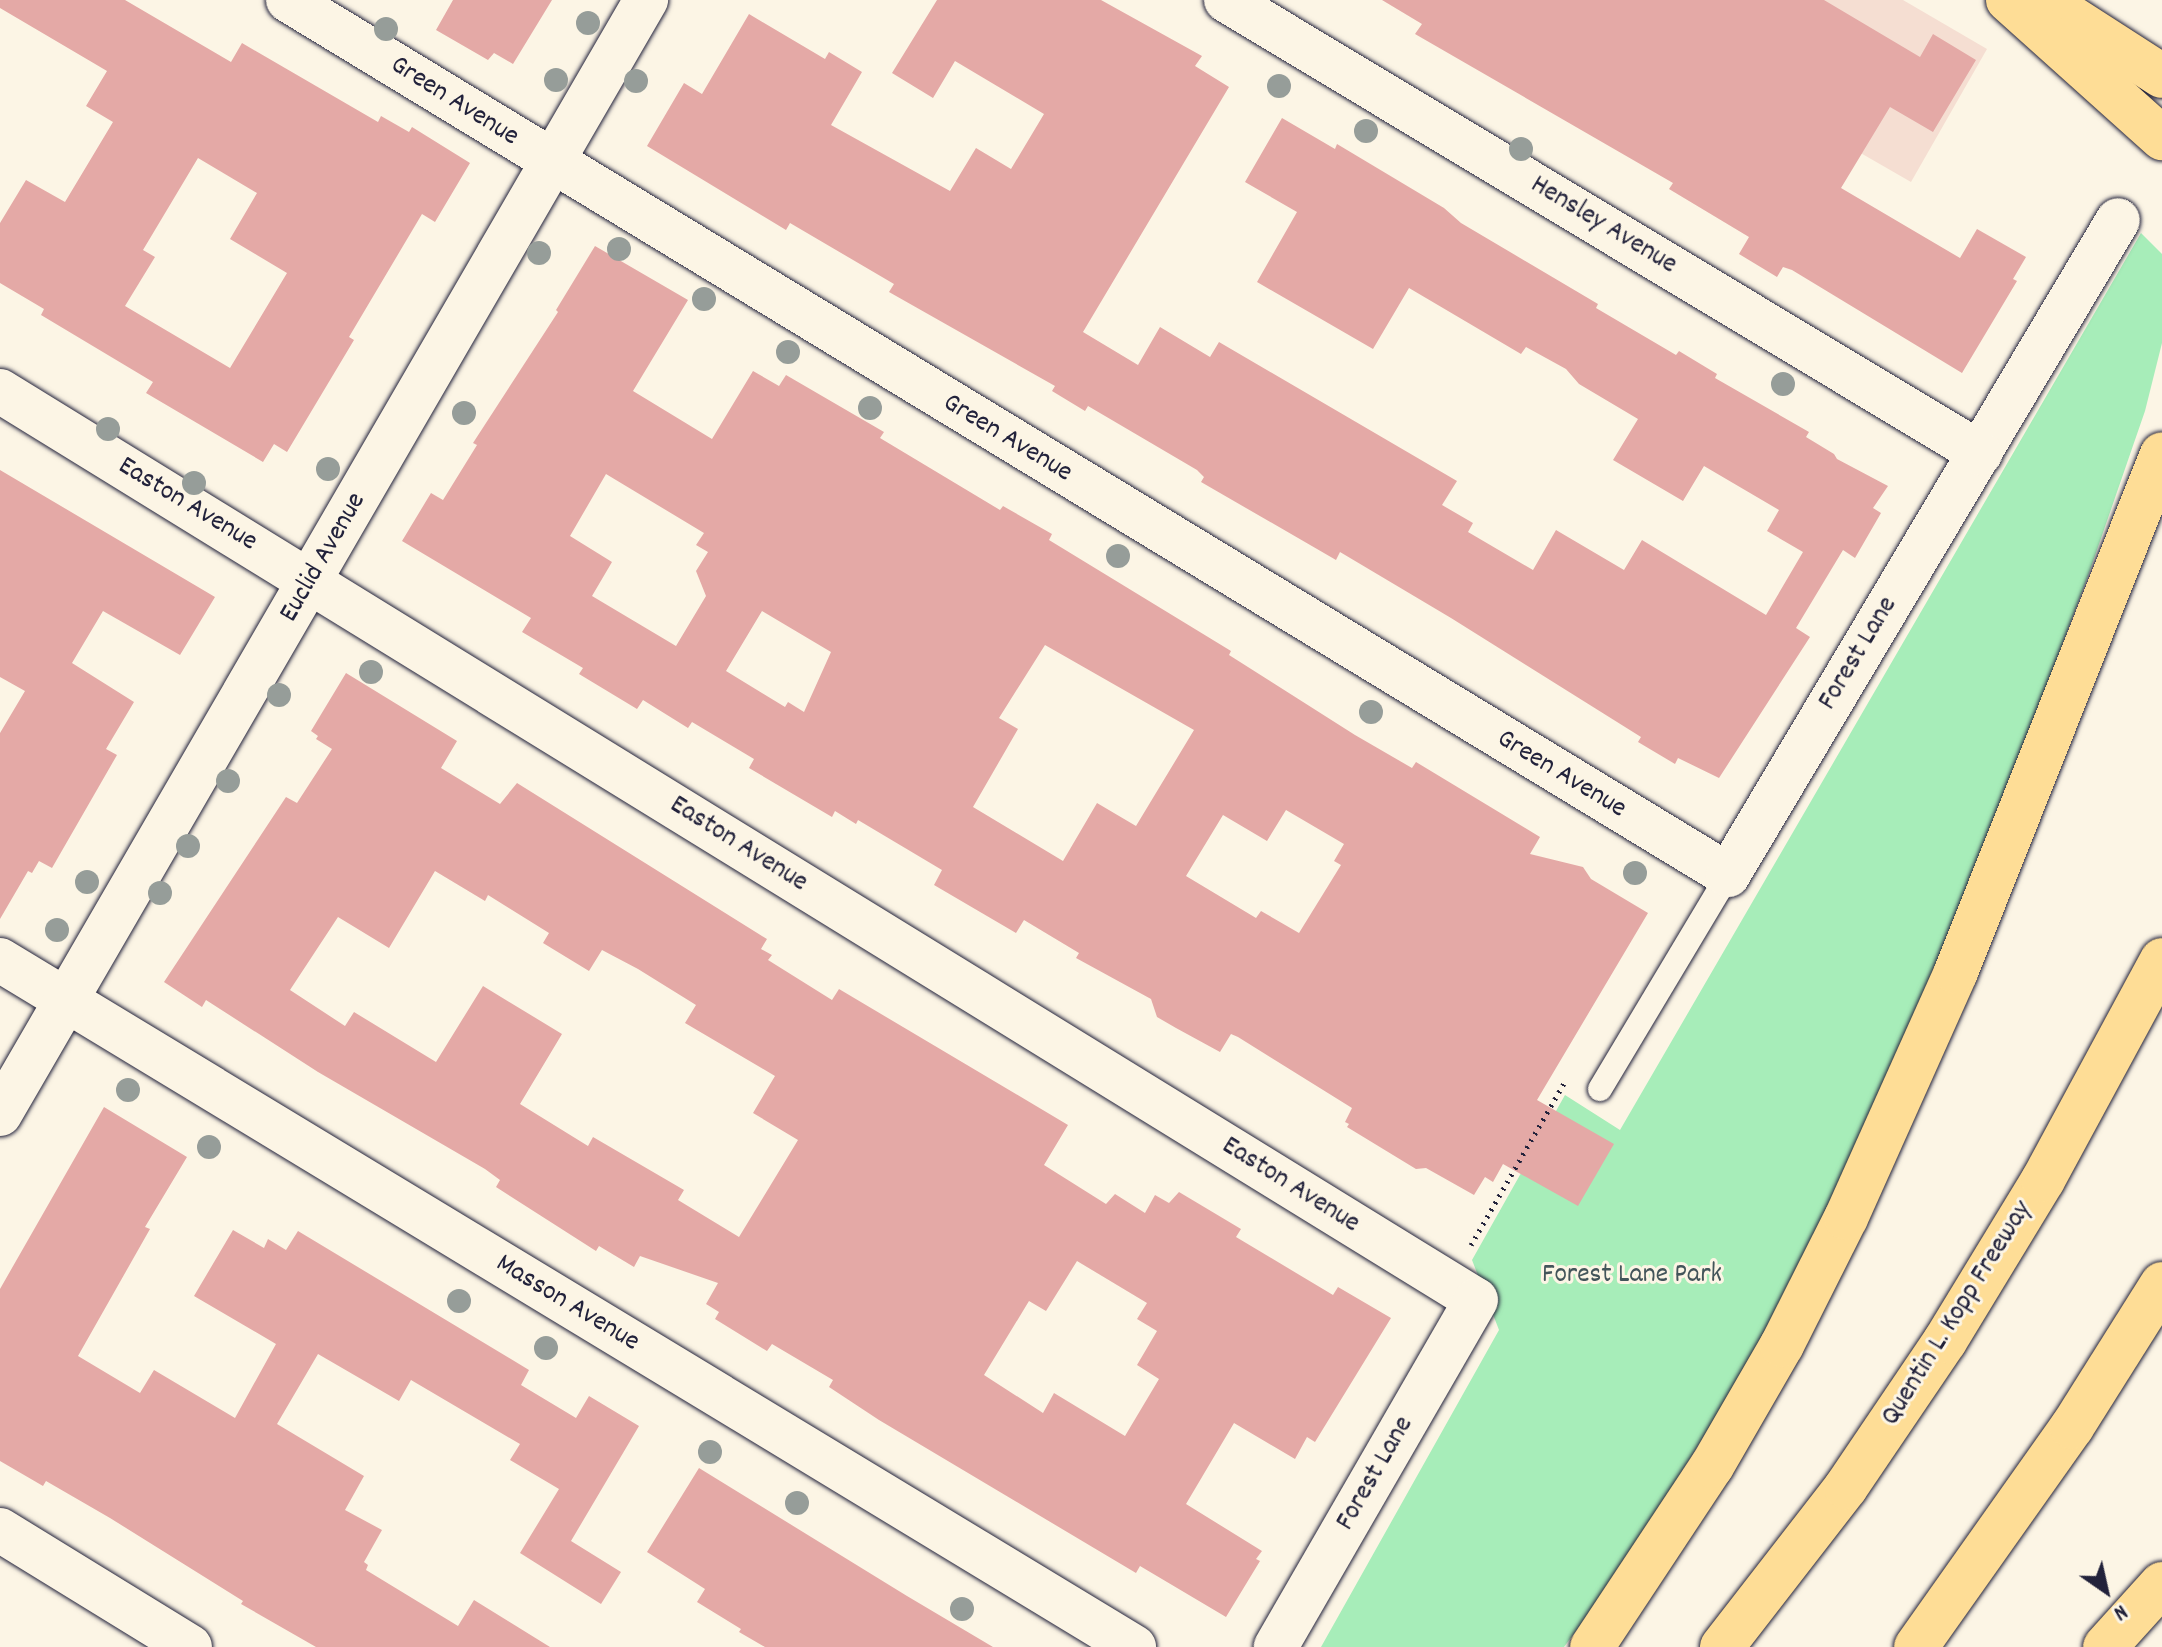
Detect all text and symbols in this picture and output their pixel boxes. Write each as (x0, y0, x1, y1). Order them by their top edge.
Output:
street label: Green Avenue (384, 49, 524, 155)
street label: Hensley Avenue (1524, 169, 1682, 283)
street label: Green Avenue (936, 387, 1078, 491)
street label: Easton Avenue (111, 450, 263, 560)
street label: Euclid Avenue (273, 487, 375, 629)
street label: Forest Lane (1812, 591, 1906, 717)
street label: Green Avenue (1490, 723, 1632, 827)
street label: Easton Avenue (663, 789, 813, 901)
street label: Easton Avenue (1215, 1130, 1365, 1242)
street label: Quentin L. Kopp Freeway (1875, 1195, 2041, 1433)
street label: Masson Avenue (489, 1248, 645, 1360)
park label: Forest Lane Park (1542, 1259, 1722, 1293)
street label: Forest Lane (1330, 1411, 1422, 1537)
north arrow (2066, 1551, 2146, 1631)
text: N (2107, 1595, 2133, 1627)

